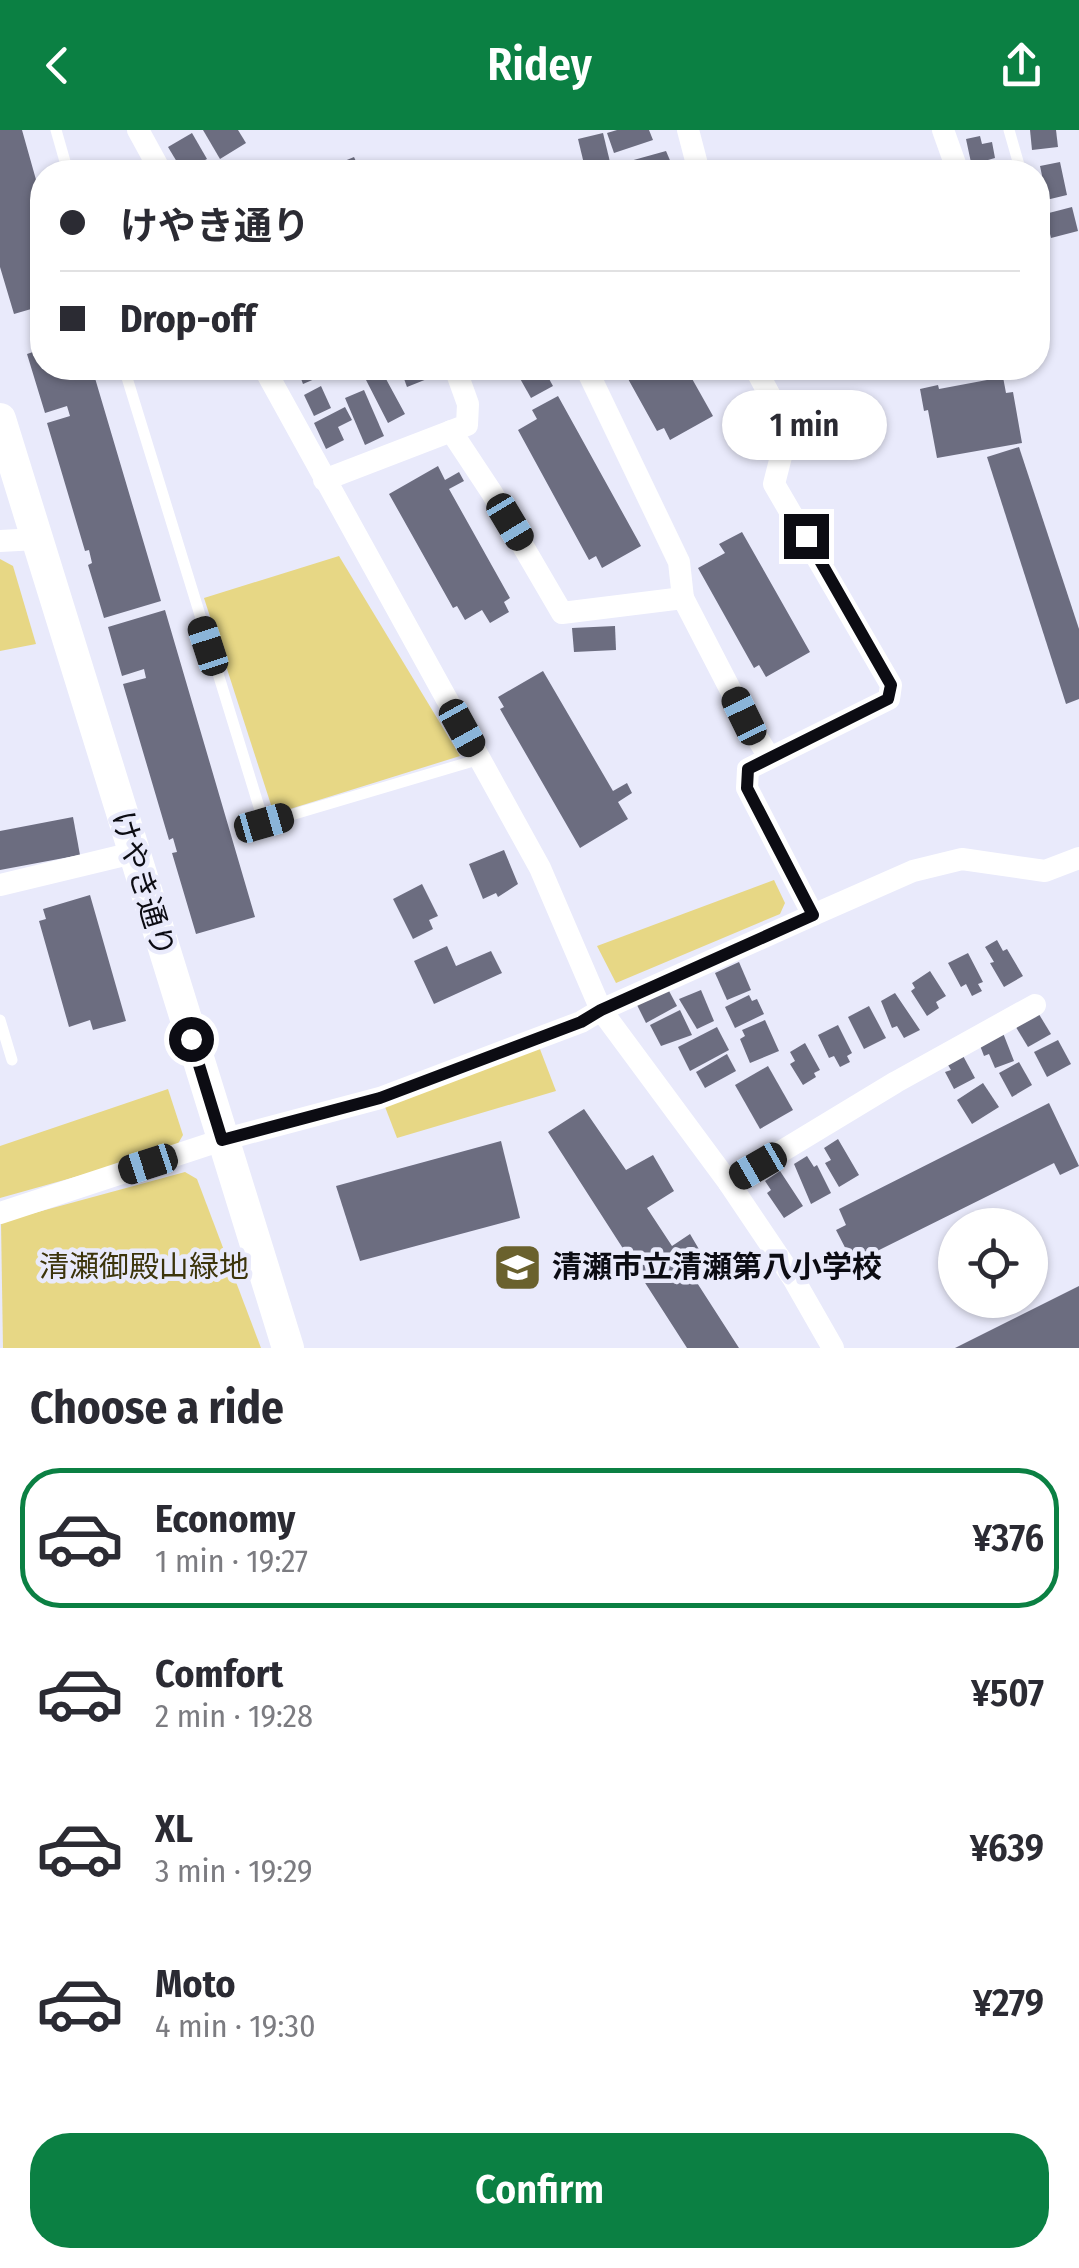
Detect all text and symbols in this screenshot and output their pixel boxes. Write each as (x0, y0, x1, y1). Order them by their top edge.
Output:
icon: back (30, 38, 85, 93)
text: Ridey (487, 38, 592, 92)
icon: share (994, 38, 1049, 93)
text: けやき通り (120, 203, 310, 249)
text: Drop-off (120, 296, 256, 342)
callout: 1 min (724, 391, 888, 461)
text: 1 min (770, 406, 839, 444)
car (482, 489, 538, 555)
route end (784, 514, 829, 559)
car (184, 613, 232, 679)
car (717, 682, 771, 750)
car (434, 694, 490, 762)
car (231, 800, 297, 846)
street label: けやき通り (104, 807, 182, 961)
route start (169, 1017, 214, 1062)
car (725, 1138, 791, 1194)
car (115, 1140, 181, 1188)
map controls (938, 1208, 1048, 1318)
button: locate (938, 1208, 1048, 1318)
school or university icon: 清瀬市立清瀬第八小学校 (491, 1241, 543, 1293)
park label: 清瀬御殿山緑地 (39, 1249, 249, 1285)
place label: 清瀬市立清瀬第八小学校 (552, 1249, 882, 1285)
text: Choose a ride (30, 1381, 284, 1435)
icon: car (35, 1493, 125, 1583)
text: Economy (155, 1496, 295, 1542)
text: ¥376 (973, 1515, 1044, 1561)
text: 1 min · 19:27 (155, 1542, 308, 1580)
icon: car (35, 1648, 125, 1738)
text: Comfort (155, 1651, 283, 1697)
text: ¥507 (971, 1670, 1044, 1716)
text: 2 min · 19:28 (155, 1697, 313, 1735)
icon: car (35, 1803, 125, 1893)
text: XL (155, 1806, 193, 1852)
text: ¥639 (970, 1825, 1044, 1871)
text: 3 min · 19:29 (155, 1852, 313, 1890)
icon: car (35, 1958, 125, 2048)
text: Moto (155, 1961, 236, 2007)
text: ¥279 (973, 1980, 1044, 2026)
text: 4 min · 19:30 (155, 2007, 316, 2045)
button: Confirm (30, 2133, 1049, 2248)

